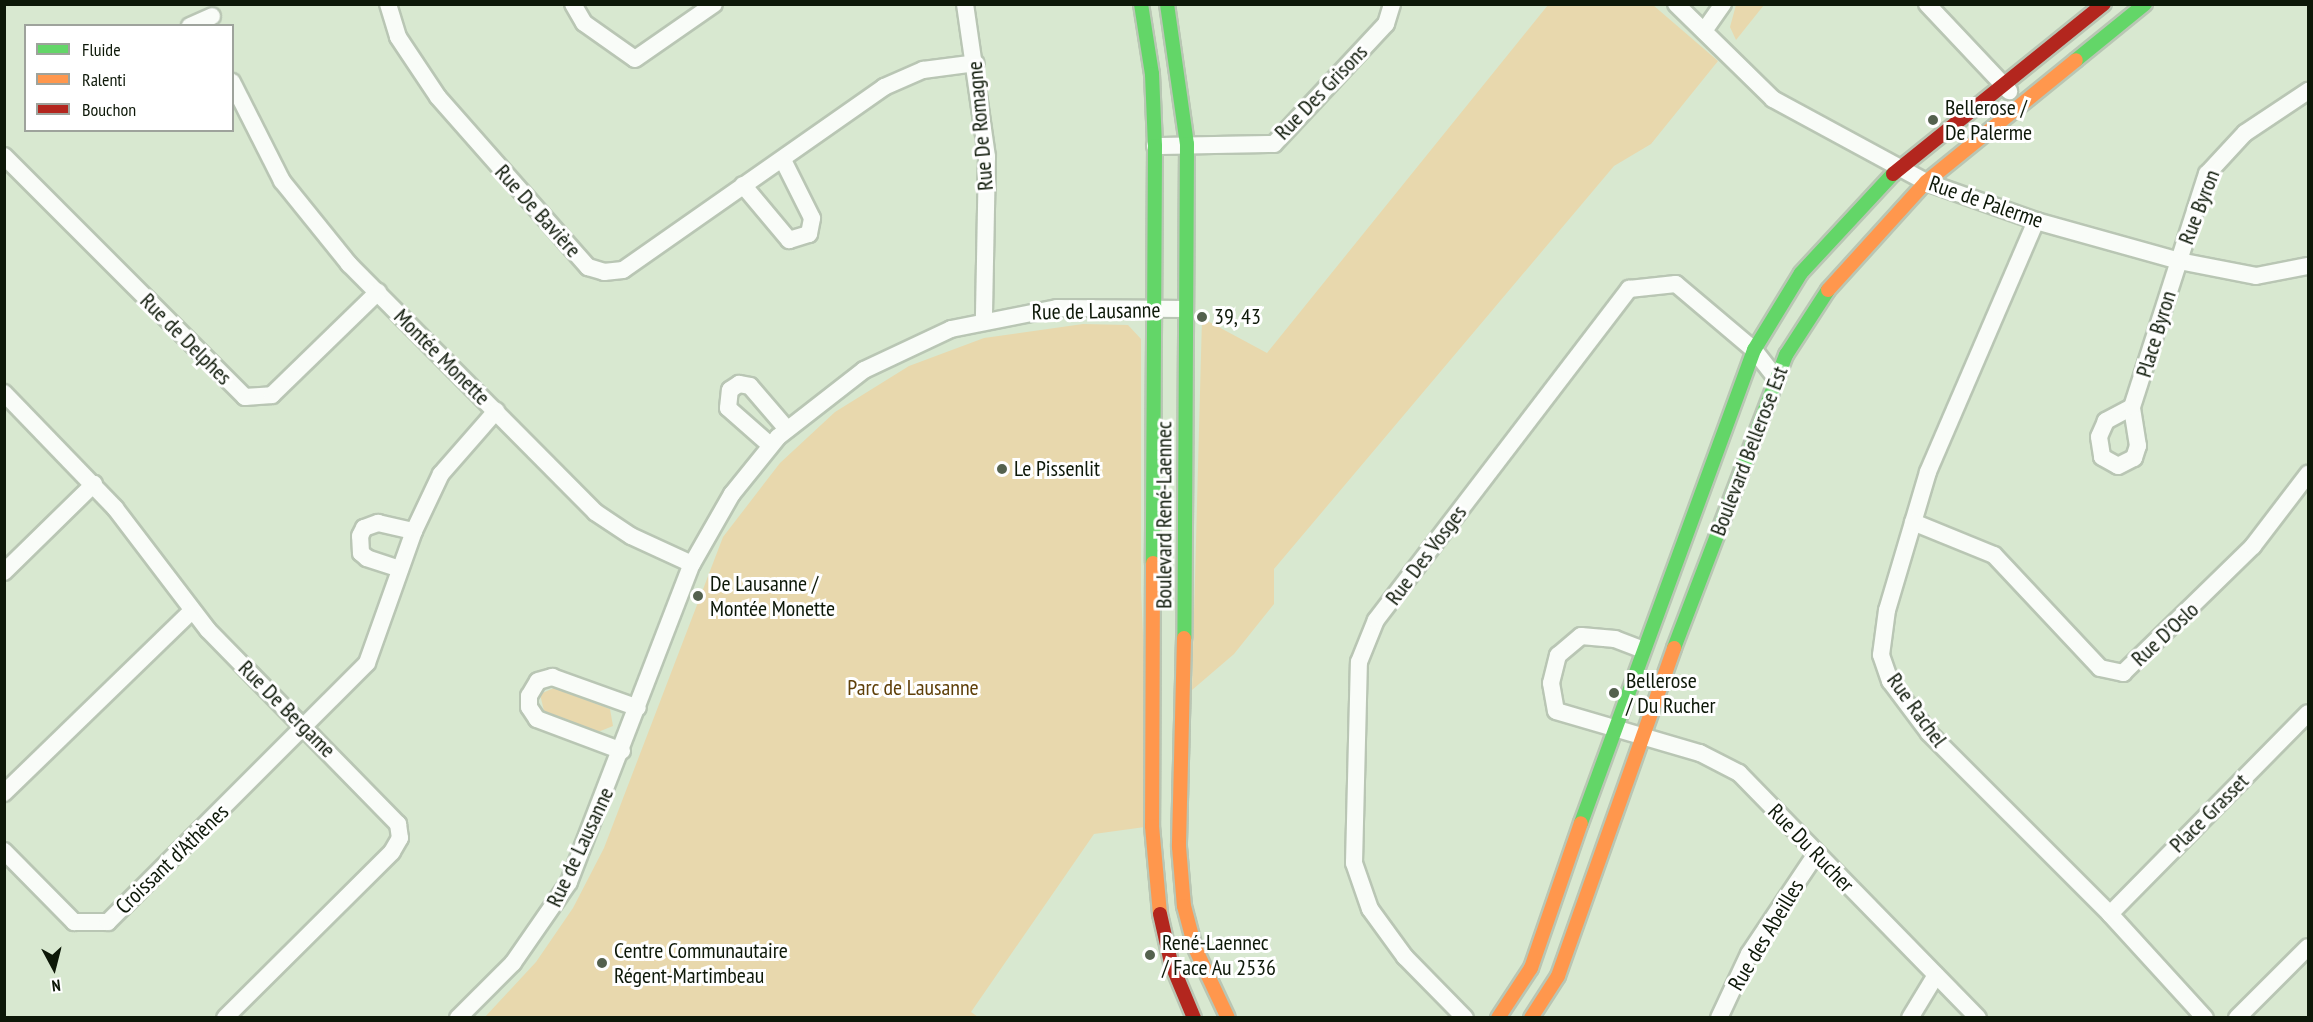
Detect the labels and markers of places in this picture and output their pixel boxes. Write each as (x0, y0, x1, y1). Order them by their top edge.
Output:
place label: Bellerose / De Palerme (1945, 94, 2032, 146)
marker: Bellerose / De Palerme (1926, 113, 1940, 127)
place label: 39, 43 (1214, 304, 1262, 330)
marker: 39, 43 (1195, 310, 1209, 324)
place label: Le Pissenlit (1014, 456, 1100, 482)
marker: Le Pissenlit (995, 462, 1009, 476)
place label: De Lausanne / Montée Monette (710, 570, 835, 622)
marker: De Lausanne / Montée Monette (691, 589, 705, 603)
place label: Bellerose / Du Rucher (1626, 667, 1716, 718)
marker: Bellerose / Du Rucher (1607, 686, 1621, 700)
place label: René-Laennec / Face Au 2536 (1162, 929, 1276, 980)
place label: Centre Communautaire Régent-Martimbeau (614, 937, 788, 988)
marker: René-Laennec / Face Au 2536 (1143, 948, 1157, 962)
marker: Centre Communautaire Régent-Martimbeau (595, 956, 609, 970)

